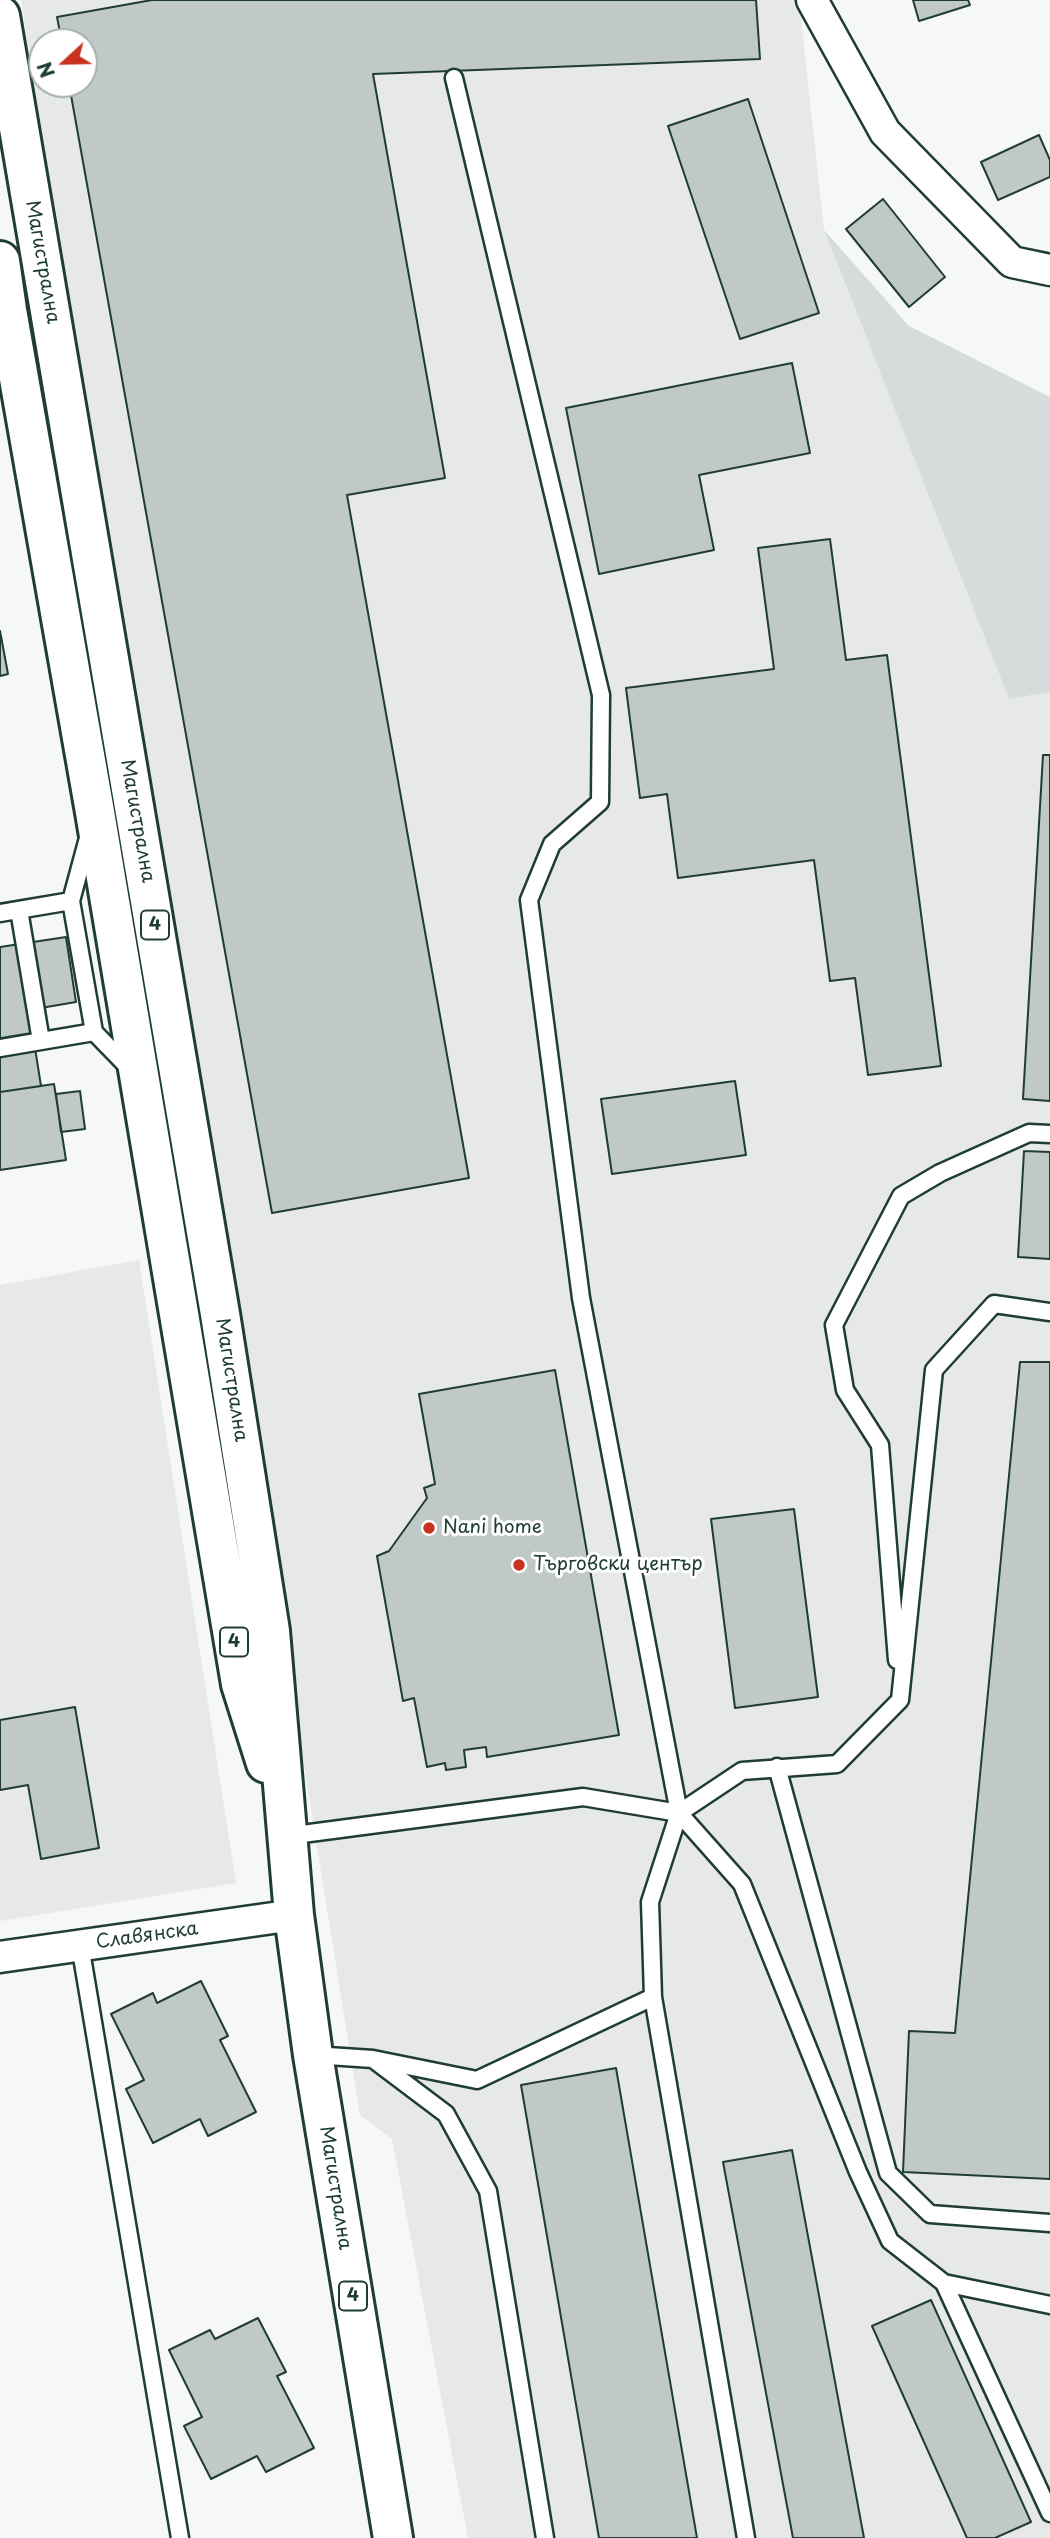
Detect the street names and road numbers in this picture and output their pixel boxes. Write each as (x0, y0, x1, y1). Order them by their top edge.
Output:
street label: Магистрална (20, 199, 64, 325)
street label: Магистрална (115, 758, 159, 884)
road number: 4 (141, 910, 169, 940)
street label: Магистрална (210, 1317, 252, 1443)
road number: 4 (220, 1628, 248, 1657)
street label: Славянска (94, 1918, 200, 1954)
street label: Магистрална (314, 2125, 356, 2251)
road number: 4 (339, 2282, 367, 2310)

